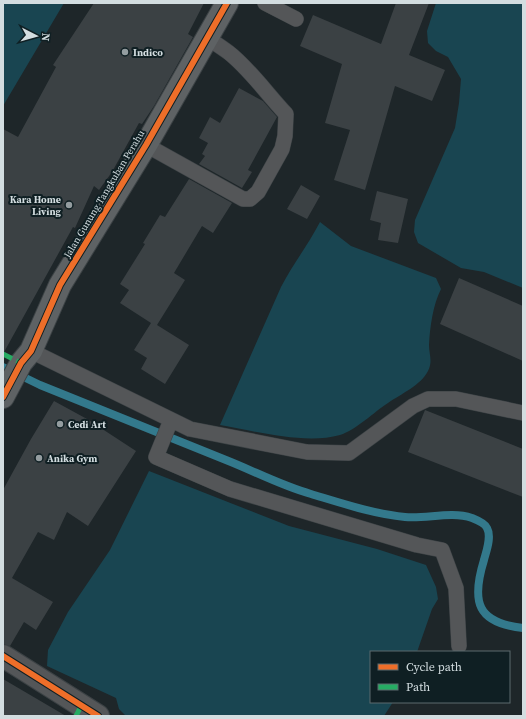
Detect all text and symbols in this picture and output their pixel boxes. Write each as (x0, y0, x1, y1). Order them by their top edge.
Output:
north arrow (16, 16, 56, 56)
text: N (38, 32, 53, 42)
place label: Indico (133, 46, 163, 59)
marker: Indico (120, 47, 130, 57)
street label: Jalan Gunung Tangkuban Perahu (60, 128, 147, 261)
place label: Kara Home Living (10, 193, 62, 218)
marker: Kara Home Living (64, 200, 74, 210)
place label: Cedi Art (68, 418, 106, 431)
marker: Cedi Art (55, 419, 65, 429)
place label: Anika Gym (47, 452, 97, 465)
marker: Anika Gym (34, 453, 44, 463)
legend (370, 651, 510, 703)
text: Cycle path (406, 659, 462, 675)
text: Path (406, 679, 430, 695)

